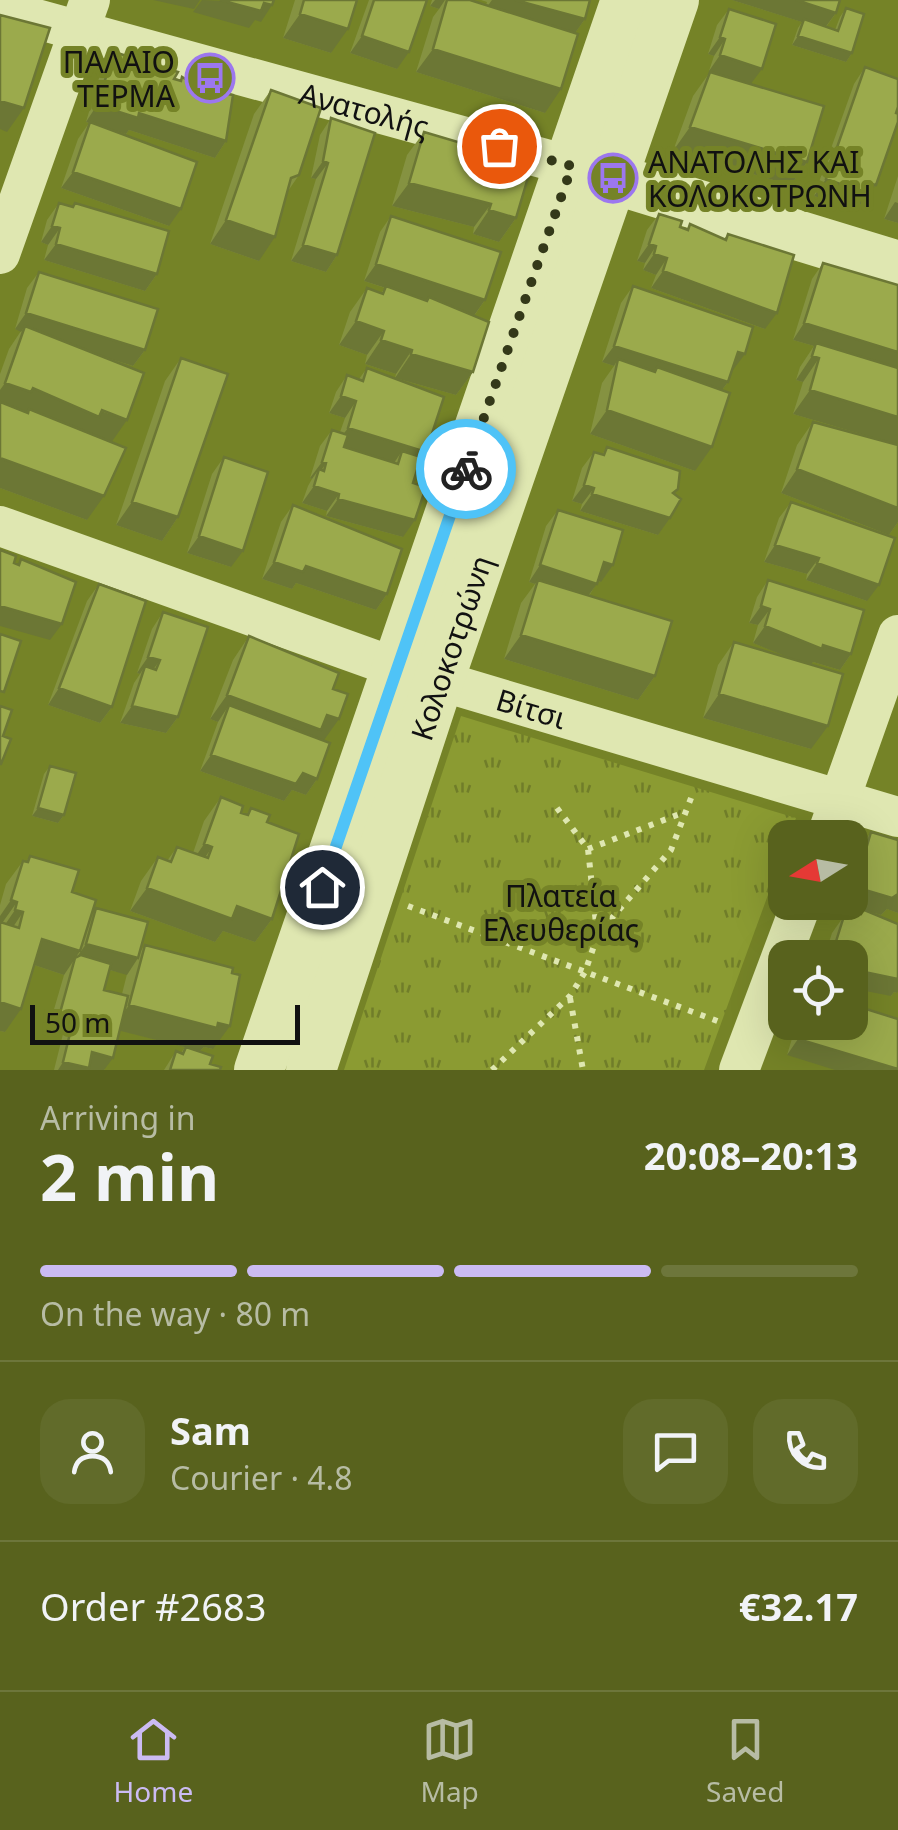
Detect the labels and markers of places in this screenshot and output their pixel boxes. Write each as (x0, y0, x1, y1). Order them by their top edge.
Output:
place label: ΠΑΛΑΙΟ ΤΕΡΜΑ (63, 41, 176, 116)
bus stop icon: ΠΑΛΑΙΟ ΤΕΡΜΑ (184, 52, 236, 104)
pin (457, 104, 542, 189)
place label: ΑΝΑΤΟΛΗΣ ΚΑΙ ΚΟΛΟΚΟΤΡΩΝΗ (648, 141, 872, 216)
bus stop icon: ΑΝΑΤΟΛΗΣ ΚΑΙ ΚΟΛΟΚΟΤΡΩΝΗ (587, 152, 639, 204)
pin (280, 845, 365, 930)

